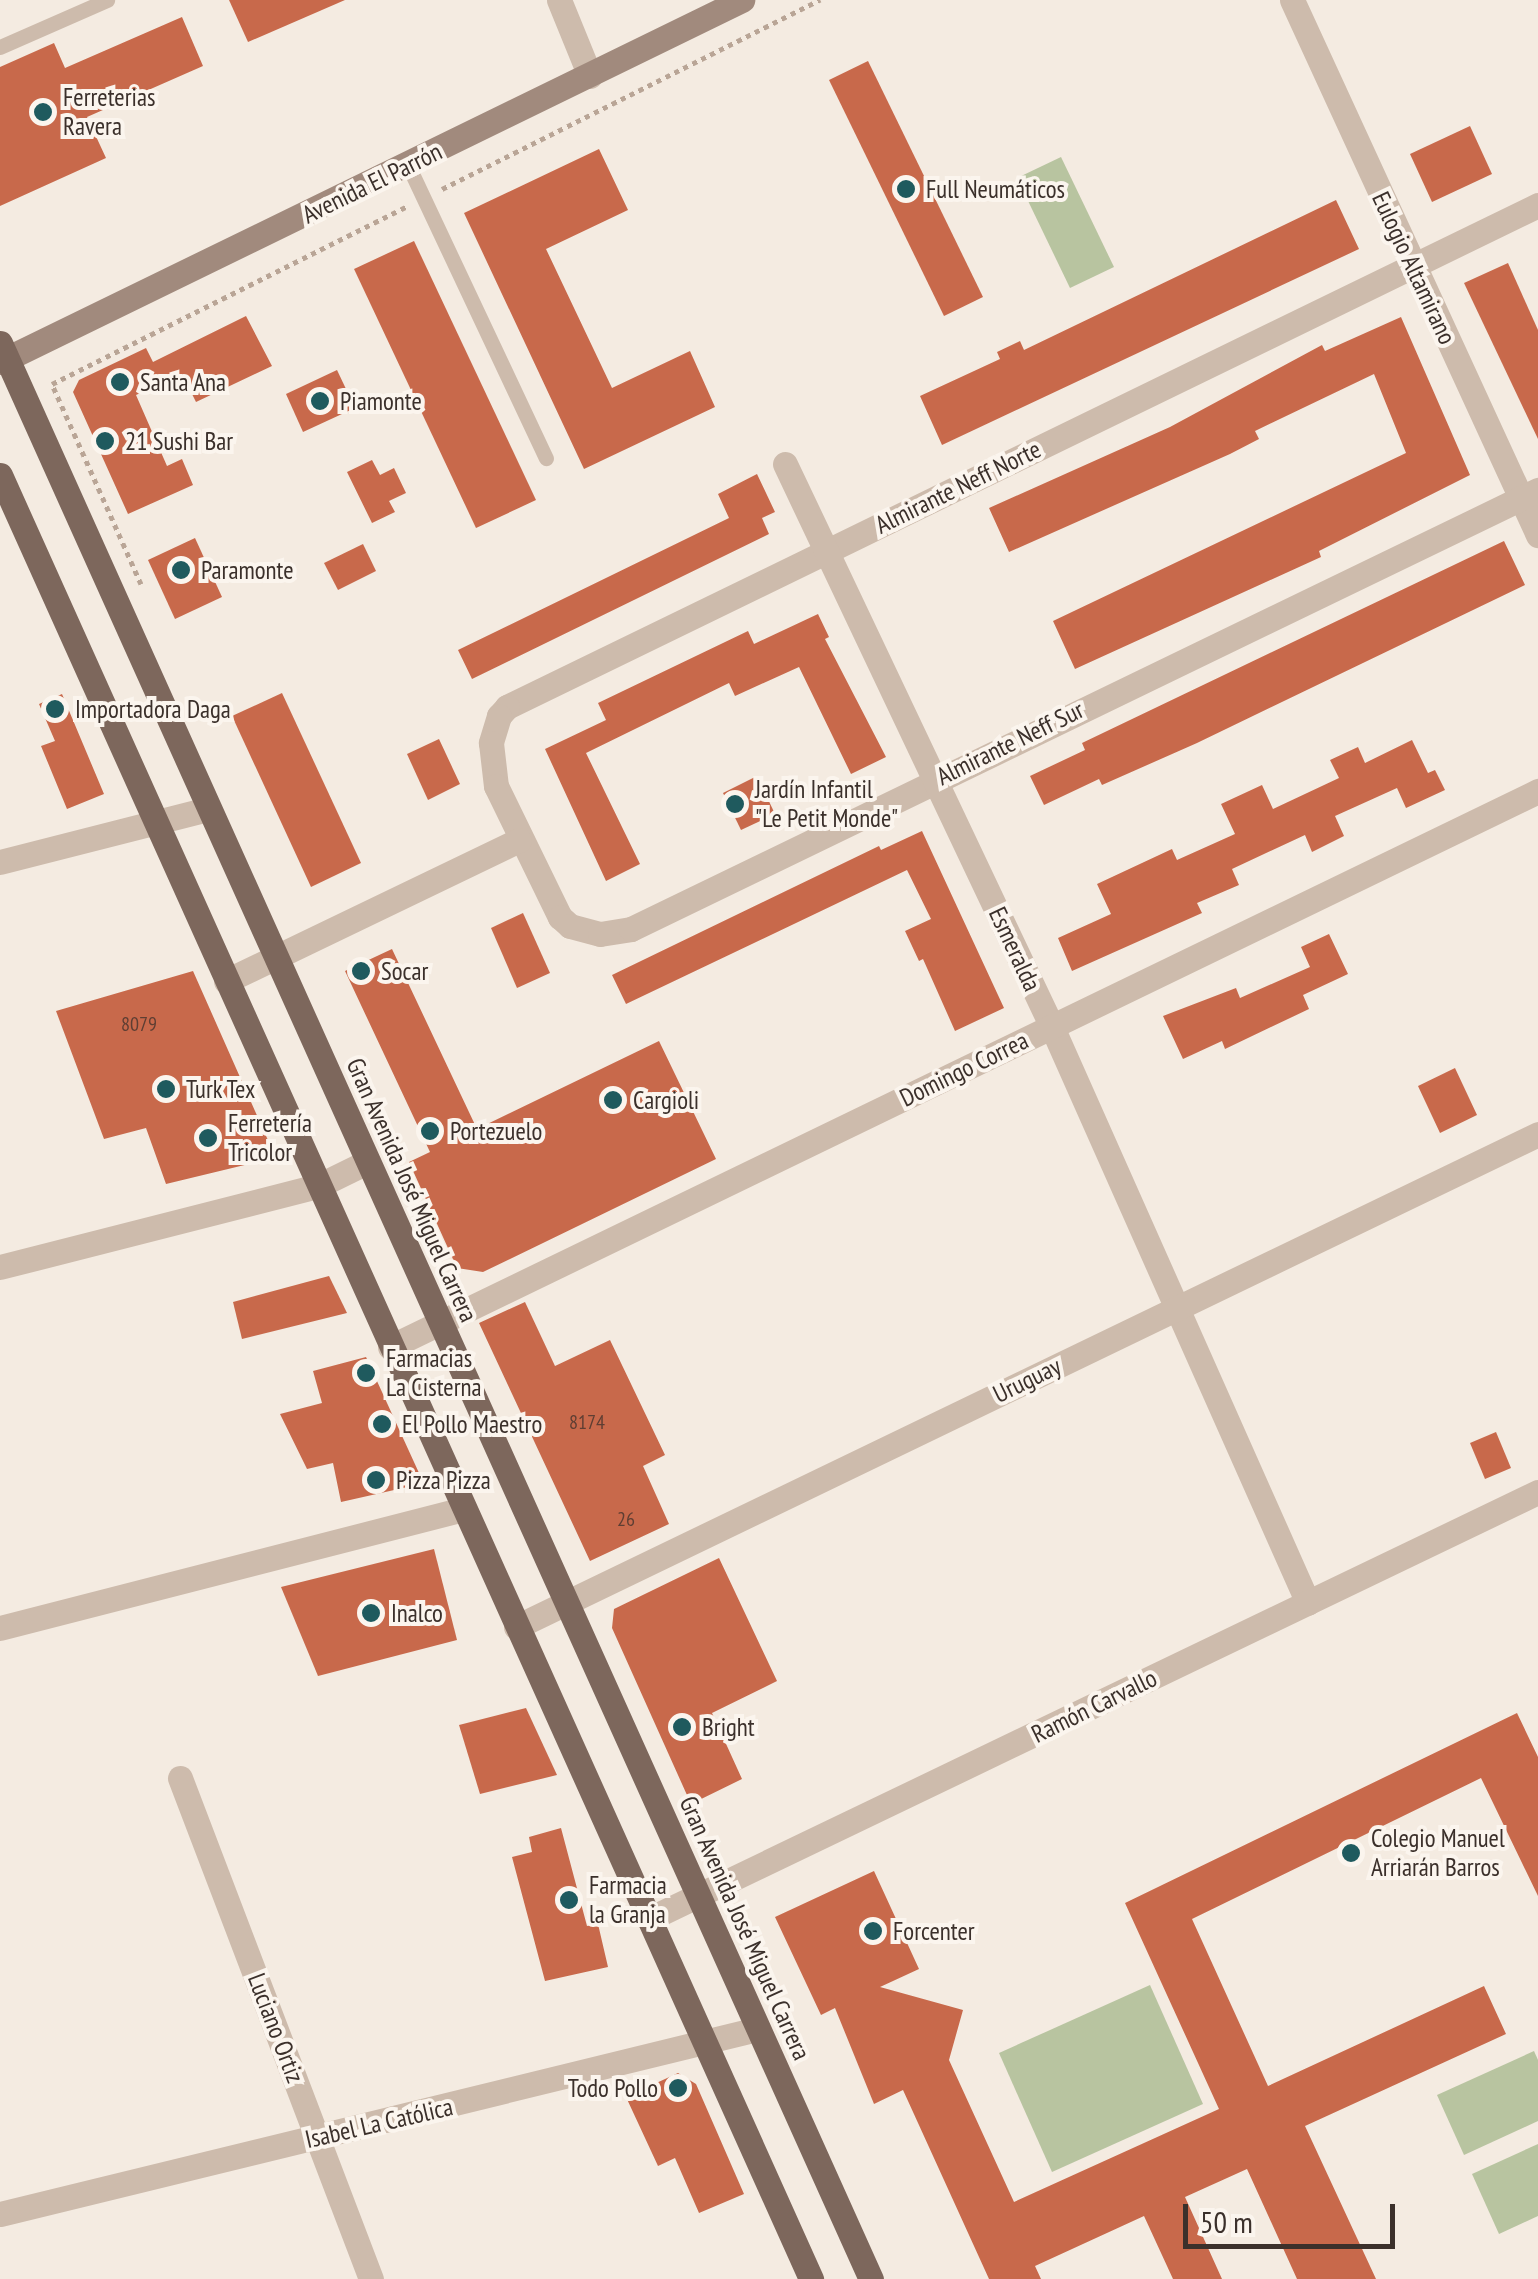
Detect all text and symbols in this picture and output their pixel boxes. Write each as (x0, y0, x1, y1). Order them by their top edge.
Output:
place label: Ferreterias Ravera (63, 83, 155, 142)
marker: Ferreterias Ravera (32, 101, 54, 123)
street label: Avenida El Parrón (297, 136, 447, 230)
place label: Full Neumáticos (926, 174, 1065, 204)
marker: Full Neumáticos (895, 178, 917, 200)
street label: Eulogio Altamirano (1365, 187, 1463, 349)
place label: Santa Ana (140, 367, 227, 397)
marker: Santa Ana (109, 371, 131, 393)
place label: Piamonte (340, 386, 422, 416)
marker: Piamonte (309, 390, 331, 412)
place label: 21 Sushi Bar (125, 426, 233, 456)
marker: 21 Sushi Bar (94, 430, 116, 452)
street label: Almirante Neff Norte (870, 434, 1046, 540)
place label: Paramonte (201, 555, 293, 585)
marker: Paramonte (170, 559, 192, 581)
place label: Importadora Daga (75, 694, 231, 724)
street label: Almirante Neff Sur (932, 694, 1088, 792)
marker: Importadora Daga (44, 698, 66, 720)
place label: Jardín Infantil "Le Petit Monde" (755, 775, 898, 834)
marker: Jardín Infantil "Le Petit Monde" (724, 793, 746, 815)
street label: Esmeralda (983, 902, 1047, 996)
place label: Socar (381, 956, 428, 986)
marker: Socar (350, 960, 372, 982)
house number: 8079 (121, 1012, 157, 1036)
street label: Domingo Correa (895, 1025, 1033, 1113)
street label: Gran Avenida José Miguel Carrera (340, 1053, 484, 1327)
place label: Turk Tex (186, 1074, 257, 1104)
marker: Turk Tex (155, 1078, 177, 1100)
place label: Cargioli (633, 1085, 699, 1115)
marker: Cargioli (602, 1089, 624, 1111)
place label: Ferretería Tricolor (228, 1109, 312, 1168)
place label: Portezuelo (450, 1116, 542, 1146)
marker: Portezuelo (419, 1120, 441, 1142)
marker: Ferretería Tricolor (197, 1127, 219, 1149)
place label: Farmacias La Cisterna (386, 1344, 481, 1403)
street label: Uruguay (988, 1351, 1066, 1409)
marker: Farmacias La Cisterna (355, 1362, 377, 1384)
place label: El Pollo Maestro (402, 1409, 542, 1439)
house number: 8174 (569, 1410, 605, 1434)
marker: El Pollo Maestro (371, 1413, 393, 1435)
place label: Pizza Pizza (396, 1465, 491, 1495)
marker: Pizza Pizza (365, 1469, 387, 1491)
house number: 26 (617, 1507, 635, 1531)
place label: Inalco (391, 1598, 443, 1628)
marker: Inalco (360, 1602, 382, 1624)
street label: Ramón Carvallo (1027, 1663, 1161, 1749)
place label: Bright (702, 1712, 755, 1742)
marker: Bright (671, 1716, 693, 1738)
street label: Gran Avenida José Miguel Carrera (673, 1791, 817, 2065)
place label: Colegio Manuel Arriarán Barros (1371, 1824, 1505, 1883)
marker: Colegio Manuel Arriarán Barros (1340, 1842, 1362, 1864)
place label: Farmacia la Granja (589, 1871, 667, 1930)
marker: Farmacia la Granja (558, 1889, 580, 1911)
place label: Forcenter (893, 1916, 975, 1946)
marker: Forcenter (862, 1920, 884, 1942)
street label: Luciano Ortiz (241, 1969, 311, 2087)
place label: Todo Pollo (568, 2073, 658, 2103)
marker: Todo Pollo (667, 2077, 689, 2099)
street label: Isabel La Católica (302, 2091, 456, 2155)
scale bar (1188, 2184, 1400, 2246)
text: 50 m (1200, 2202, 1253, 2241)

